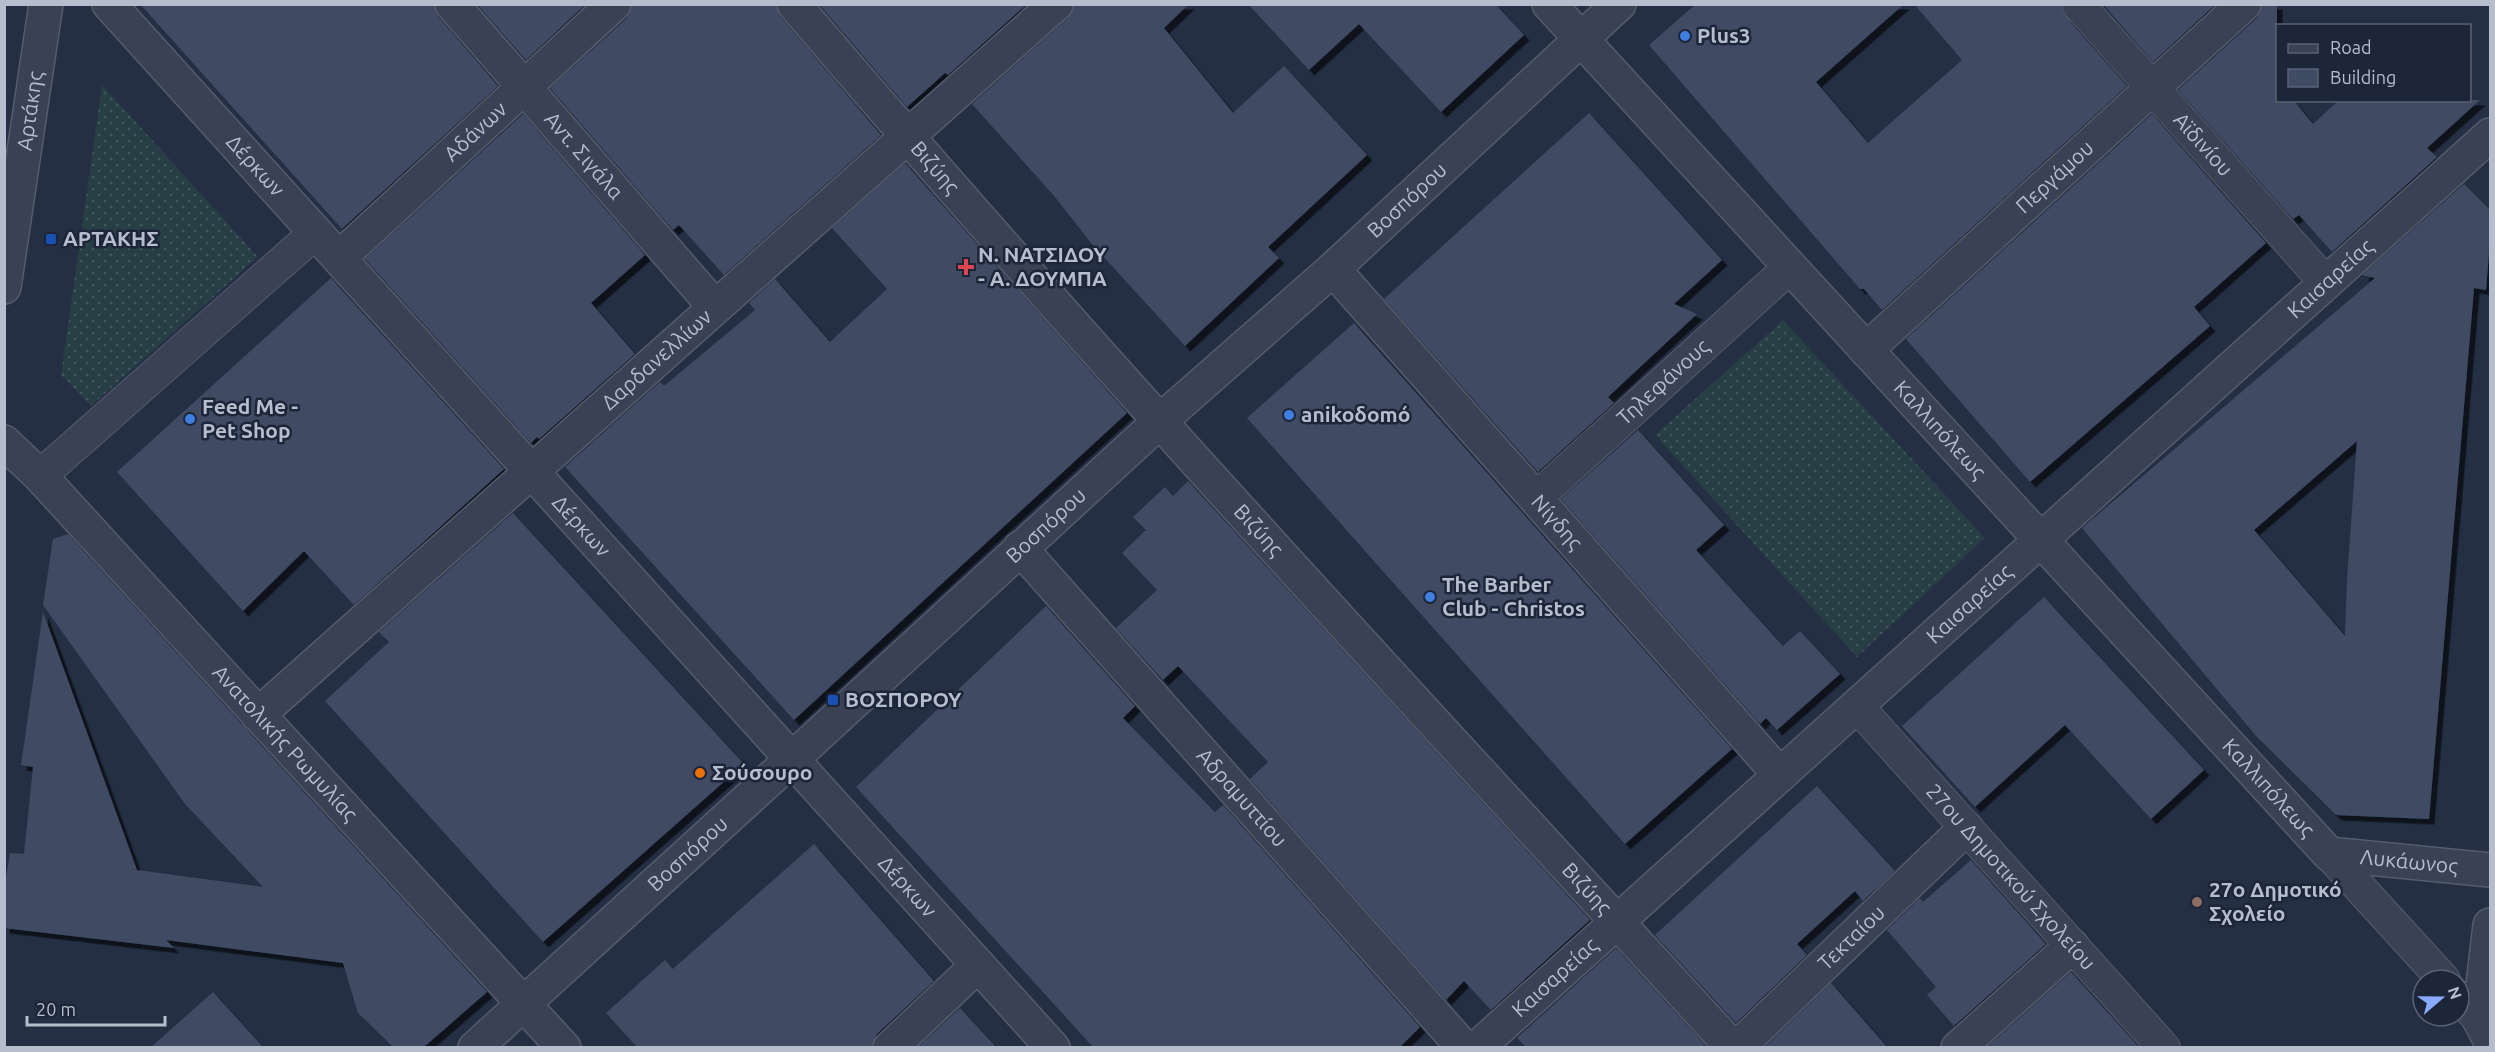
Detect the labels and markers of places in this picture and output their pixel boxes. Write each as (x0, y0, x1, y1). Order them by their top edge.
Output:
place label: Plus3 (1697, 23, 1751, 47)
marker: Plus3 (1678, 29, 1692, 43)
place label: ΑΡΤΑΚΗΣ (63, 226, 159, 250)
marker: ΑΡΤΑΚΗΣ (44, 232, 58, 246)
place label: Ν. ΝΑΤΣΙΔΟΥ - Α. ΔΟΥΜΠΑ (978, 242, 1107, 290)
marker: Ν. ΝΑΤΣΙΔΟΥ - Α. ΔΟΥΜΠΑ (959, 260, 973, 274)
place label: Feed Me - Pet Shop (202, 394, 298, 442)
place label: anikoδomό (1301, 402, 1410, 426)
marker: anikoδomό (1282, 408, 1296, 422)
marker: Feed Me - Pet Shop (183, 412, 197, 426)
place label: The Barber Club - Christos (1442, 572, 1585, 620)
marker: The Barber Club - Christos (1423, 590, 1437, 604)
place label: ΒΟΣΠΟΡΟΥ (845, 687, 962, 711)
marker: ΒΟΣΠΟΡΟΥ (826, 693, 840, 707)
place label: Σούσουρο (712, 760, 812, 784)
marker: Σούσουρο (693, 766, 707, 780)
place label: 27ο Δημοτικό Σχολείο (2209, 877, 2342, 925)
marker: 27ο Δημοτικό Σχολείο (2190, 895, 2204, 909)

